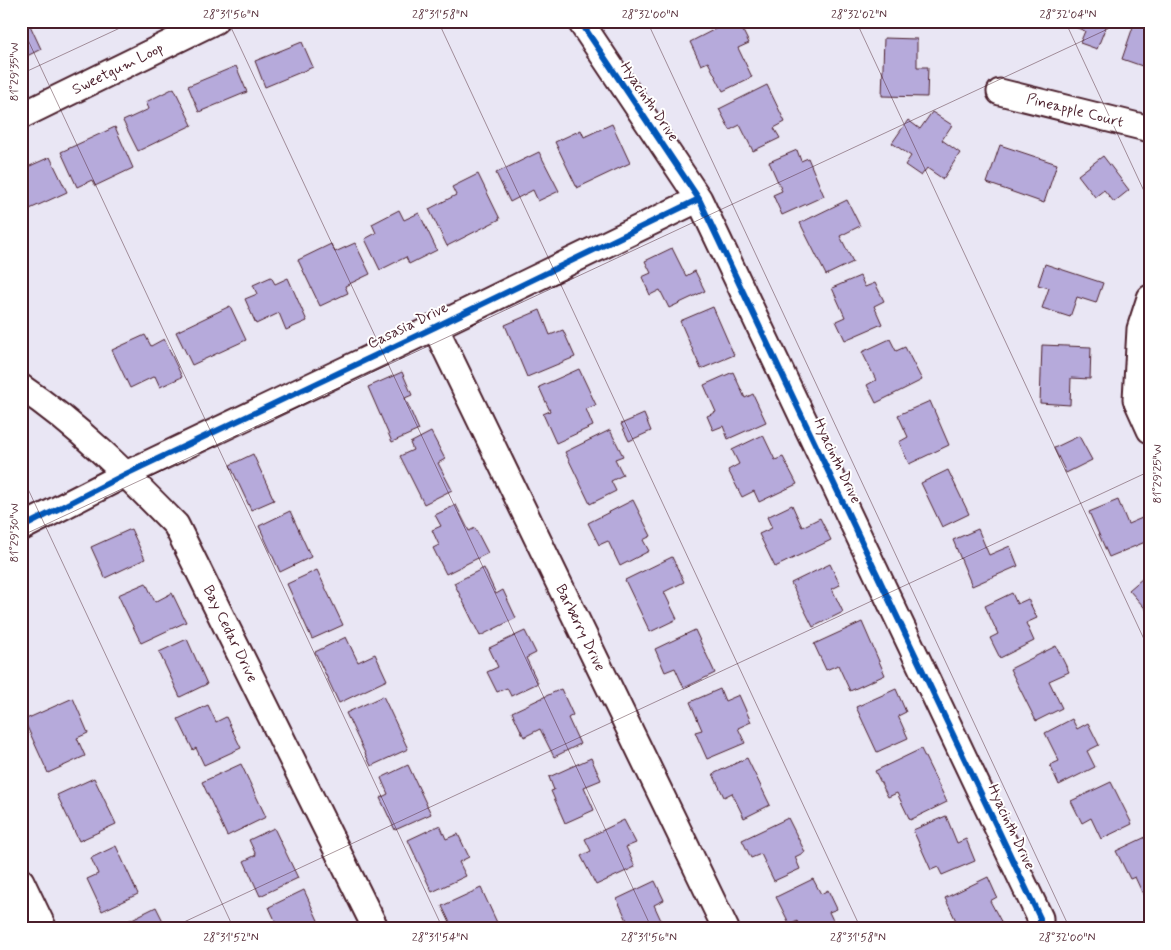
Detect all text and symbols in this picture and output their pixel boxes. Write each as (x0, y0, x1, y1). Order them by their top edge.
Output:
text: 28°31'56"N (203, 7, 259, 23)
text: 28°31'58"N (412, 7, 468, 23)
text: 28°32'00"N (622, 7, 678, 23)
text: 28°32'02"N (831, 7, 887, 23)
text: 28°32'04"N (1039, 7, 1097, 23)
street label: Sweetgum Loop (69, 38, 167, 100)
text: 81°29'35"W (7, 43, 23, 101)
street label: Hyacinth Drive (615, 58, 683, 146)
street label: Pineapple Court (1024, 89, 1126, 133)
street label: Casasia Drive (364, 298, 452, 354)
street label: Hyacinth Drive (809, 415, 866, 507)
text: 81°29'25"W (1150, 444, 1166, 504)
text: 81°29'30"W (7, 503, 23, 563)
street label: Barberry Drive (550, 581, 610, 675)
street label: Bay Cedar Drive (198, 582, 262, 686)
street label: Hyacinth Drive (983, 781, 1040, 873)
text: 28°31'52"N (203, 930, 259, 946)
text: 28°31'54"N (412, 930, 468, 946)
text: 28°31'56"N (621, 930, 677, 946)
text: 28°31'58"N (830, 930, 886, 946)
text: 28°32'00"N (1039, 930, 1095, 946)

